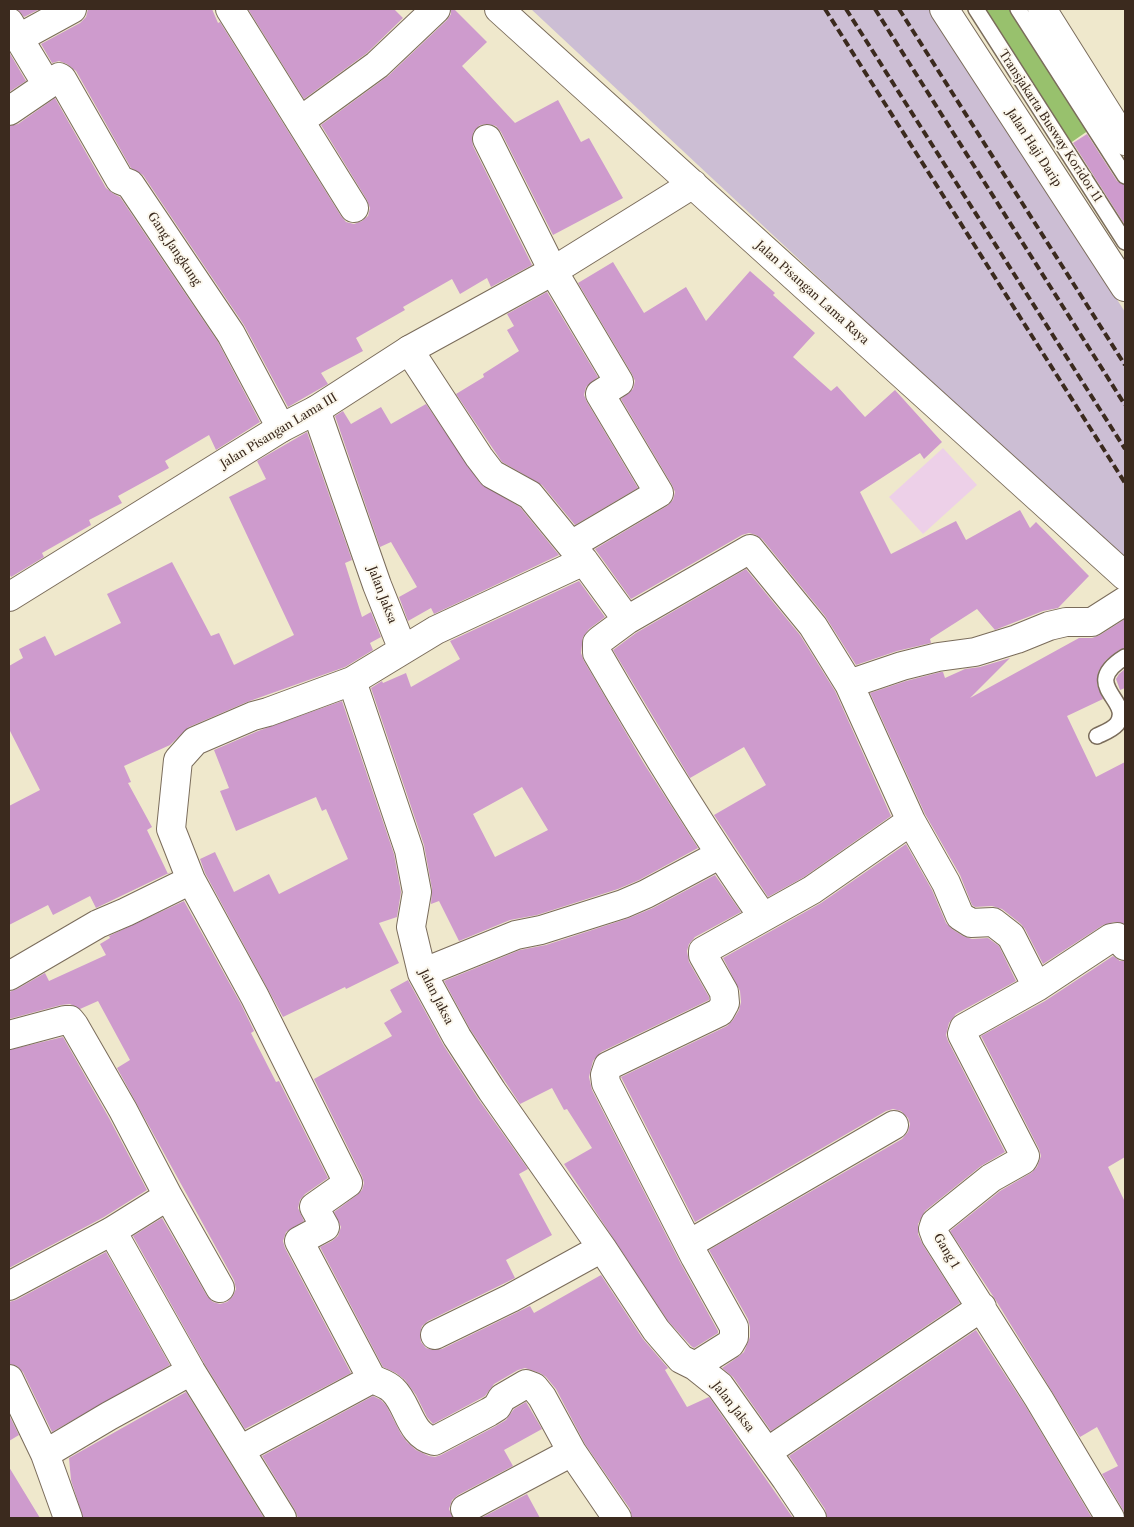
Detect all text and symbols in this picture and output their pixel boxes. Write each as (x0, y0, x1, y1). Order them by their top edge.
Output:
street label: Transjakarta Busway Koridor 11 (995, 47, 1105, 205)
street label: Jalan Haji Darip (1003, 106, 1065, 190)
street label: Gang Jangkung (144, 210, 204, 288)
street label: Jalan Pisangan Lama Raya (752, 238, 872, 348)
street label: Jalan Pisangan Lama III (218, 390, 340, 472)
street label: Jalan Jaksa (365, 564, 399, 626)
street label: Jalan Jaksa (416, 967, 456, 1027)
street label: Gang 1 (930, 1231, 962, 1271)
street label: Jalan Jaksa (709, 1379, 757, 1435)

